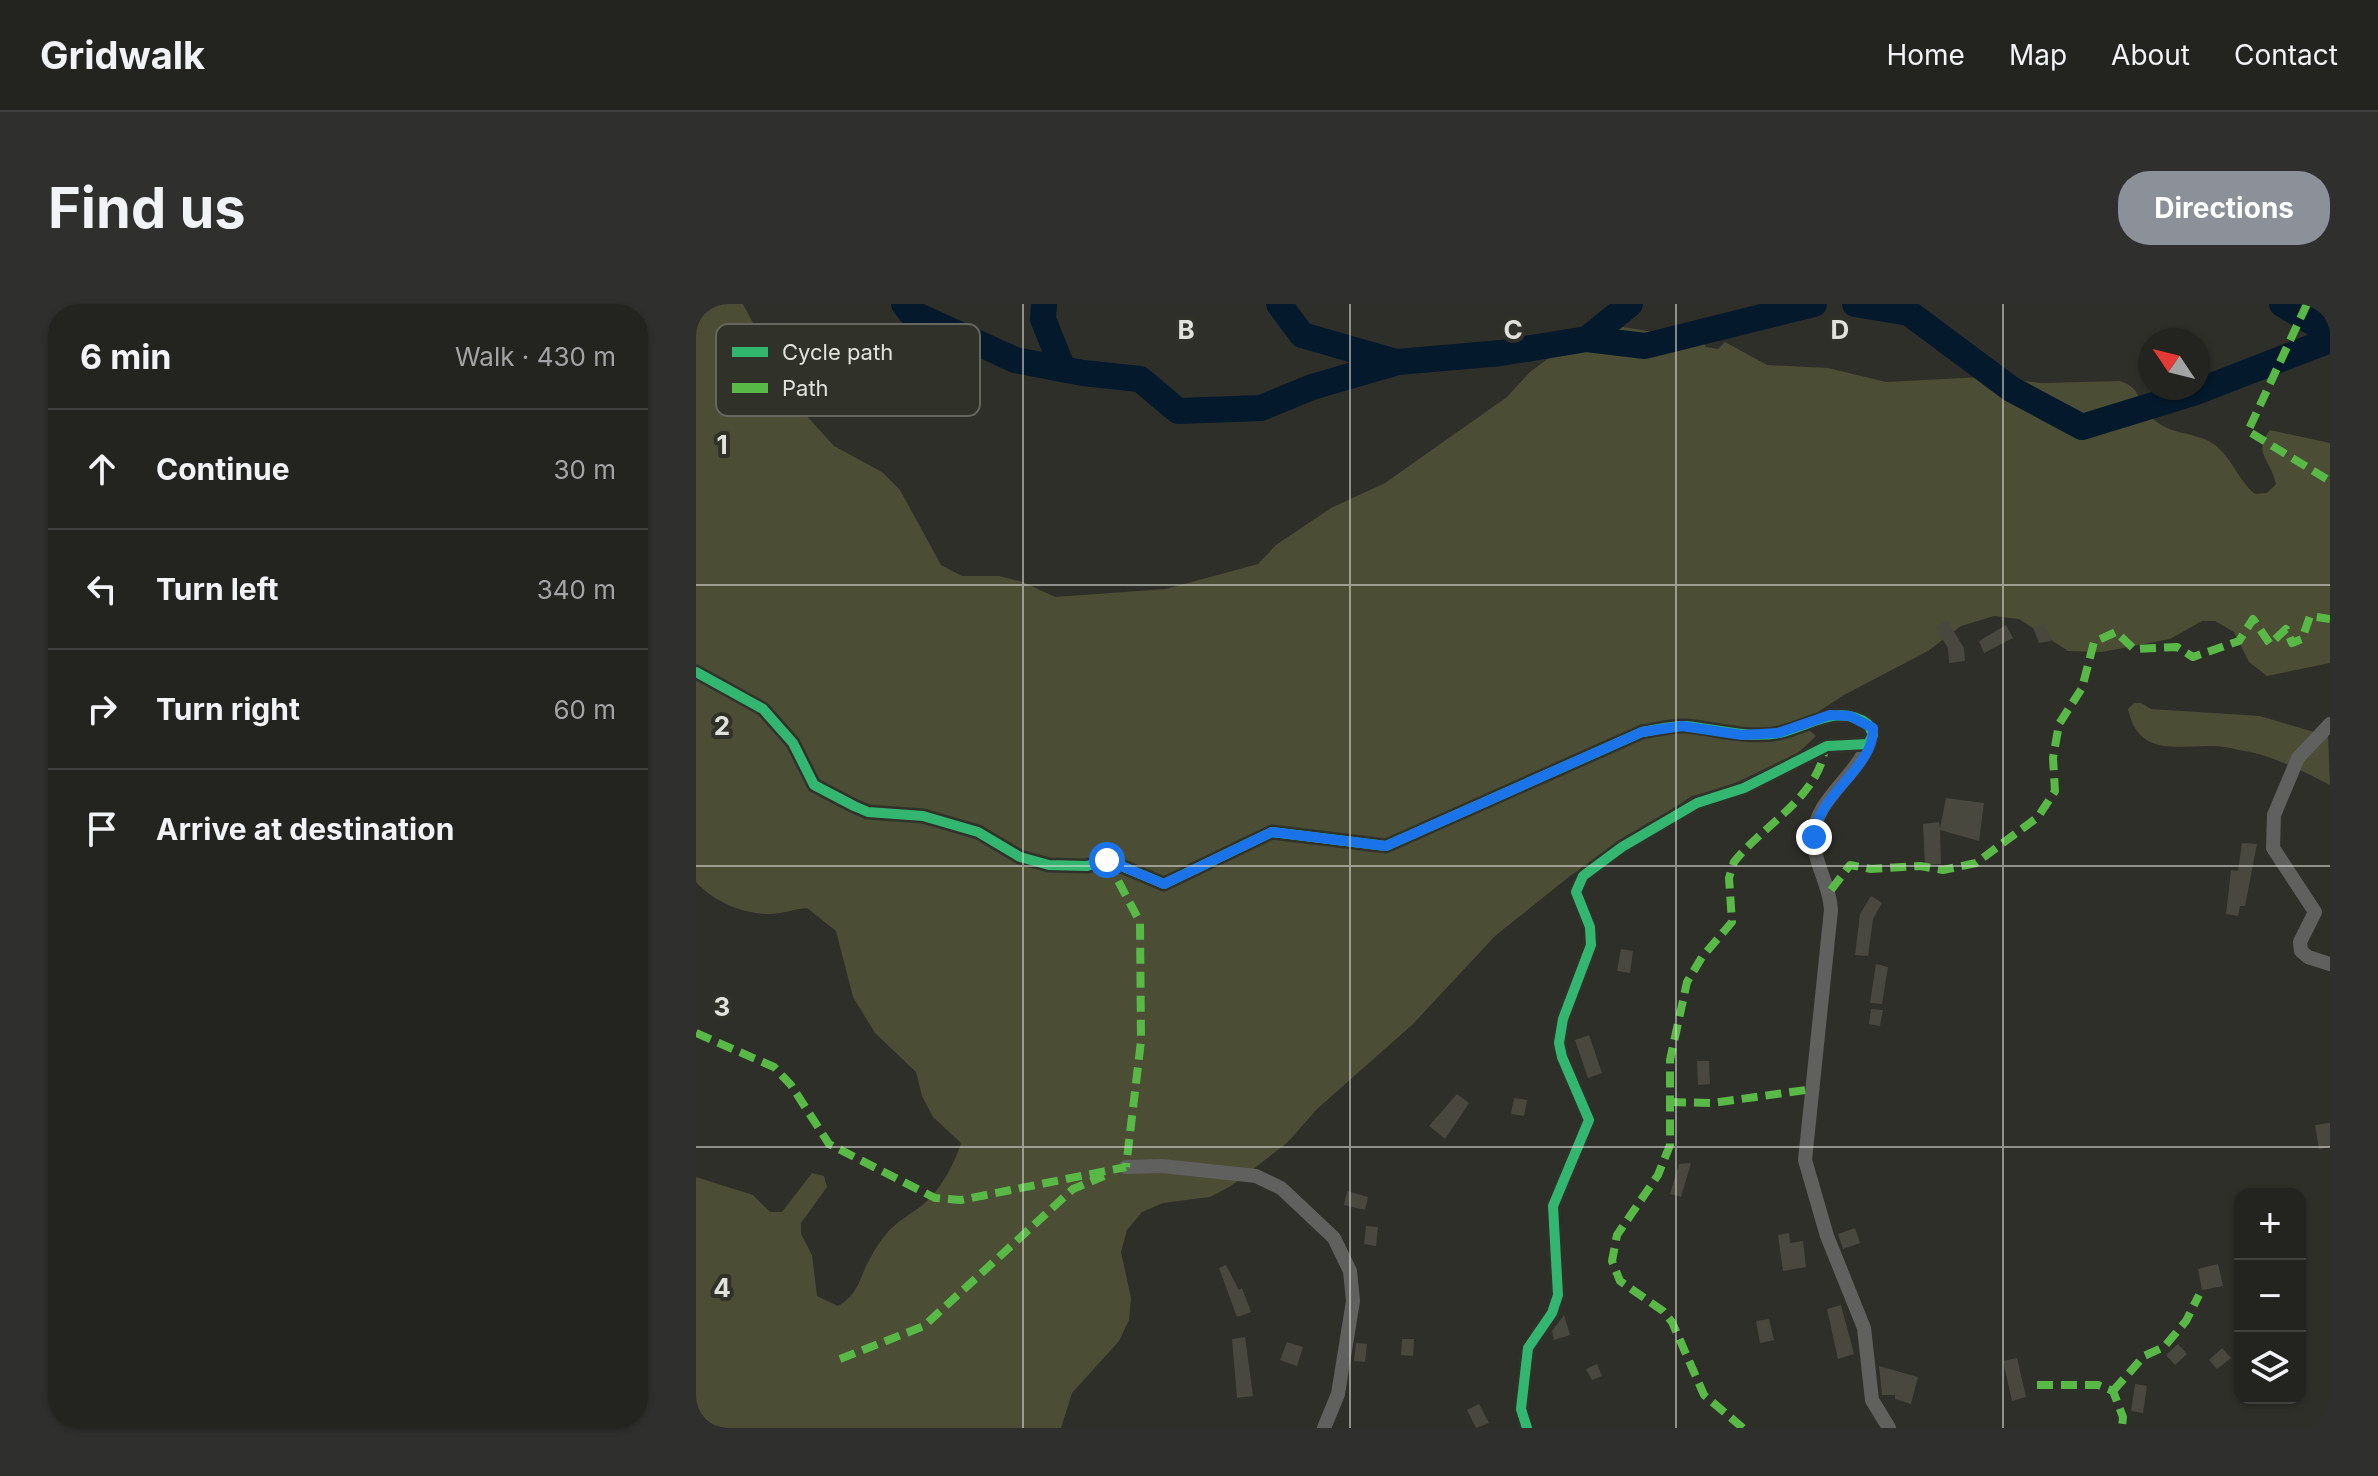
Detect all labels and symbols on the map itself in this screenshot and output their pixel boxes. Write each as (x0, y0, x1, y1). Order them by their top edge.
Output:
text: B (1177, 314, 1195, 345)
text: C (1503, 314, 1523, 345)
text: D (1831, 314, 1849, 345)
legend (716, 324, 980, 416)
north arrow (2138, 328, 2210, 400)
text: Cycle path (782, 339, 893, 365)
text: Path (782, 375, 829, 401)
text: 1 (716, 429, 728, 460)
text: 2 (714, 710, 730, 741)
route end (1796, 819, 1832, 855)
route start (1089, 842, 1125, 878)
text: 3 (714, 991, 730, 1022)
text: 4 (713, 1272, 731, 1303)

